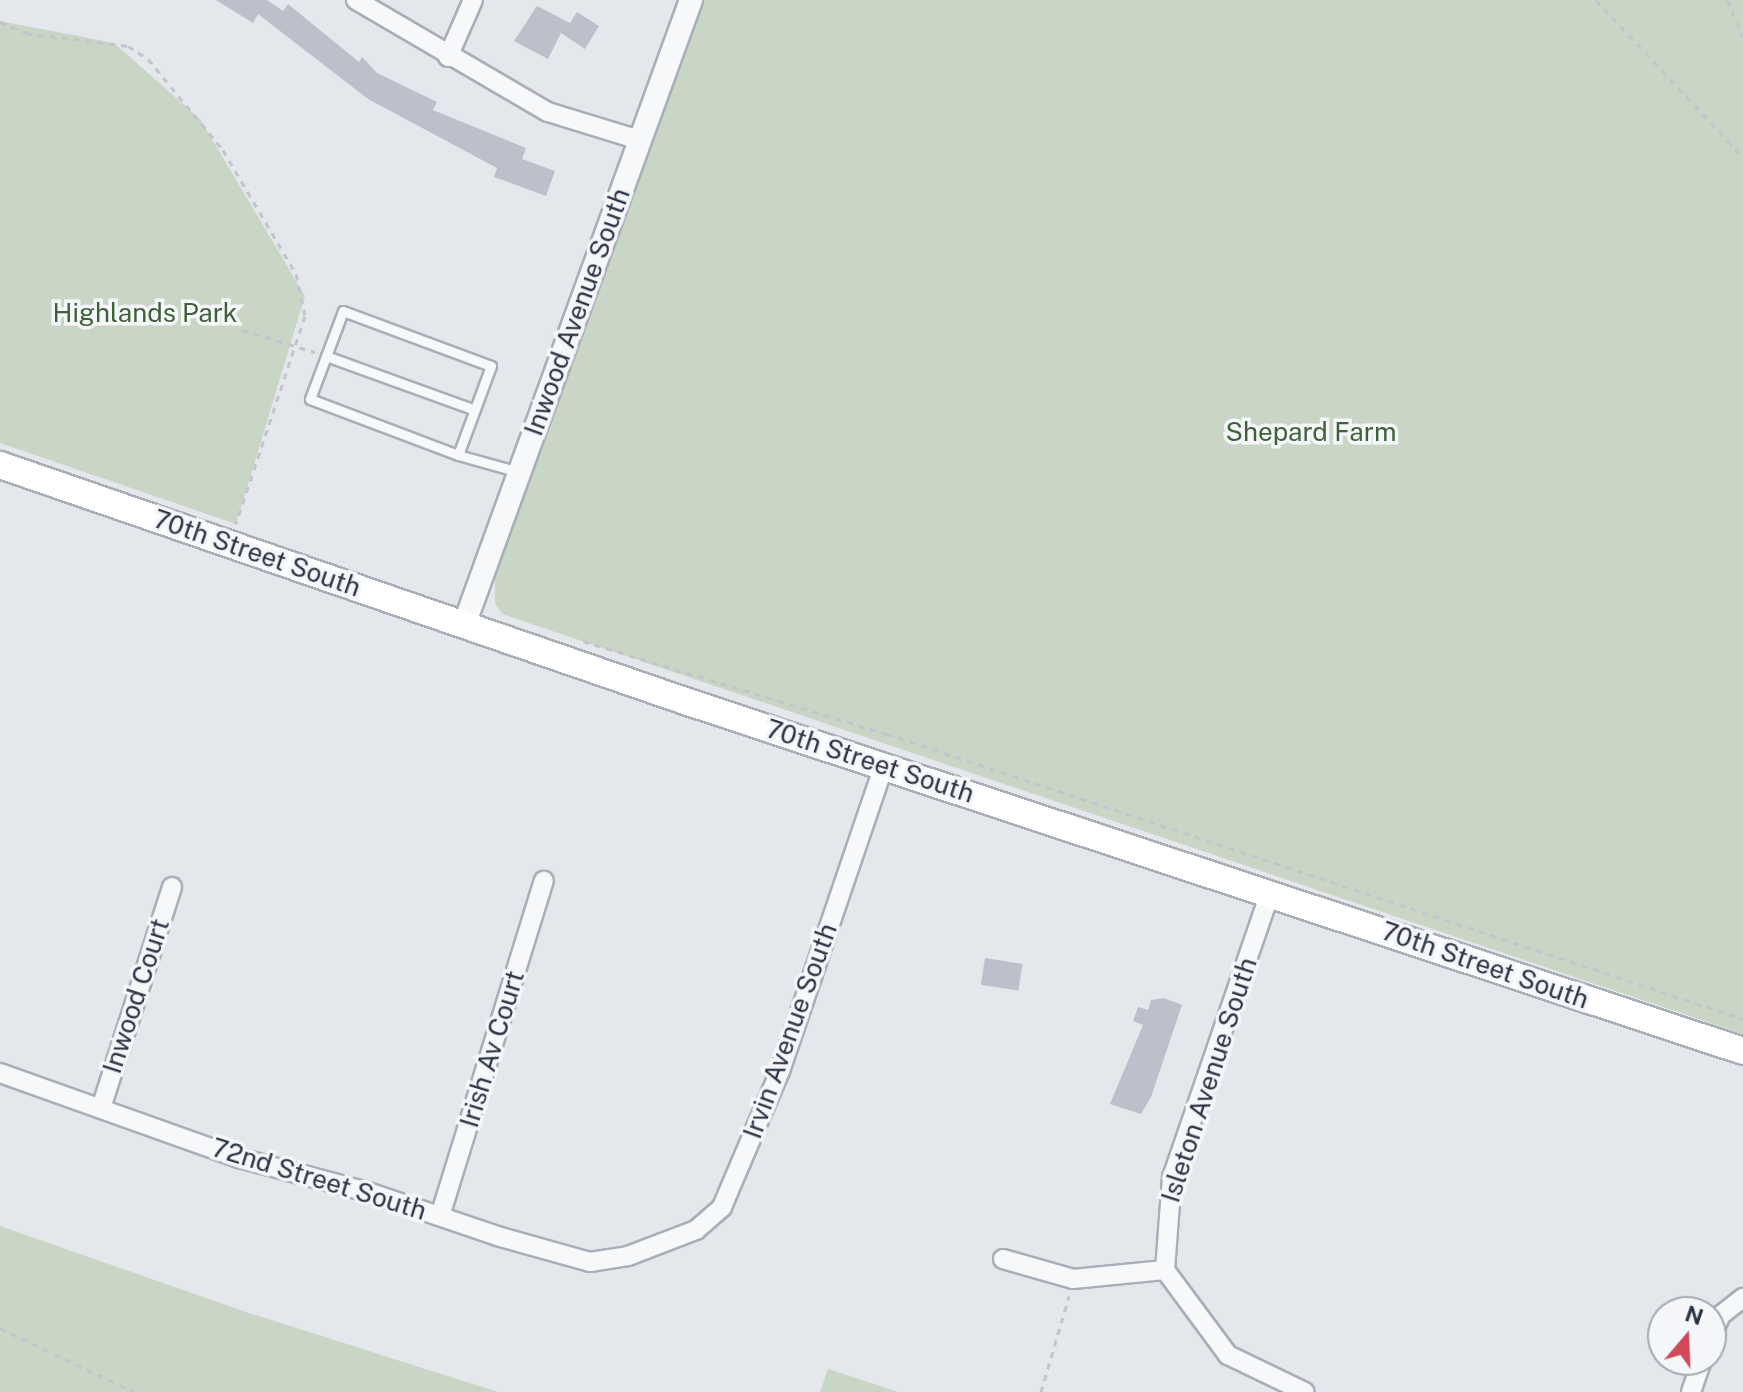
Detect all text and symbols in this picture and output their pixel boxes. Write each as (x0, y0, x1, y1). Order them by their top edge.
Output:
street label: Inwood Avenue South (518, 184, 636, 440)
park label: Highlands Park (52, 297, 238, 329)
park label: Shepard Farm (1226, 416, 1396, 448)
street label: 70th Street South (149, 503, 365, 603)
street label: 70th Street South (762, 713, 978, 809)
street label: Inwood Court (96, 915, 176, 1077)
street label: 70th Street South (1377, 915, 1593, 1015)
street label: Irvin Avenue South (737, 919, 843, 1143)
street label: Isleton Avenue South (1155, 954, 1263, 1206)
street label: Irish Av Court (453, 967, 531, 1131)
street label: 72nd Street South (208, 1132, 430, 1226)
north arrow (1647, 1296, 1727, 1376)
text: N (1682, 1300, 1707, 1330)

